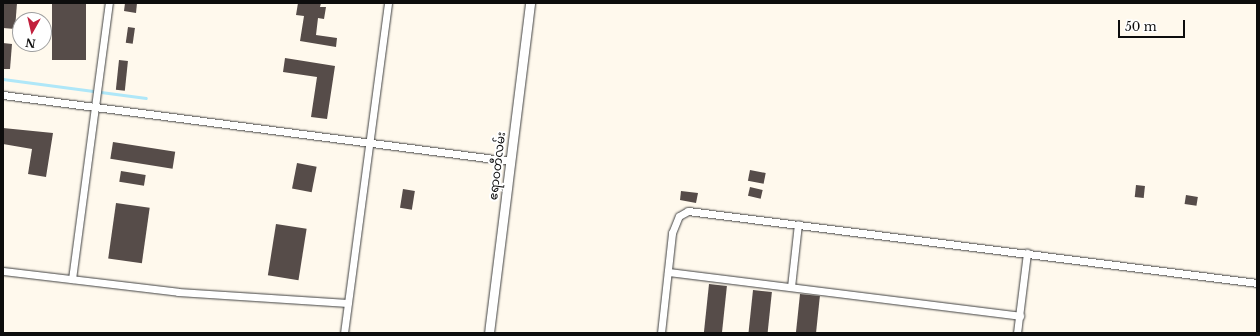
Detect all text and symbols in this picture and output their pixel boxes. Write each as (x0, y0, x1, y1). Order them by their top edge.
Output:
north arrow (12, 12, 52, 52)
scale bar (1120, 12, 1187, 38)
text: 50 m (1125, 19, 1157, 34)
text: N (24, 35, 37, 51)
street label: ဧရာဝတီလမ်း (486, 131, 508, 201)

